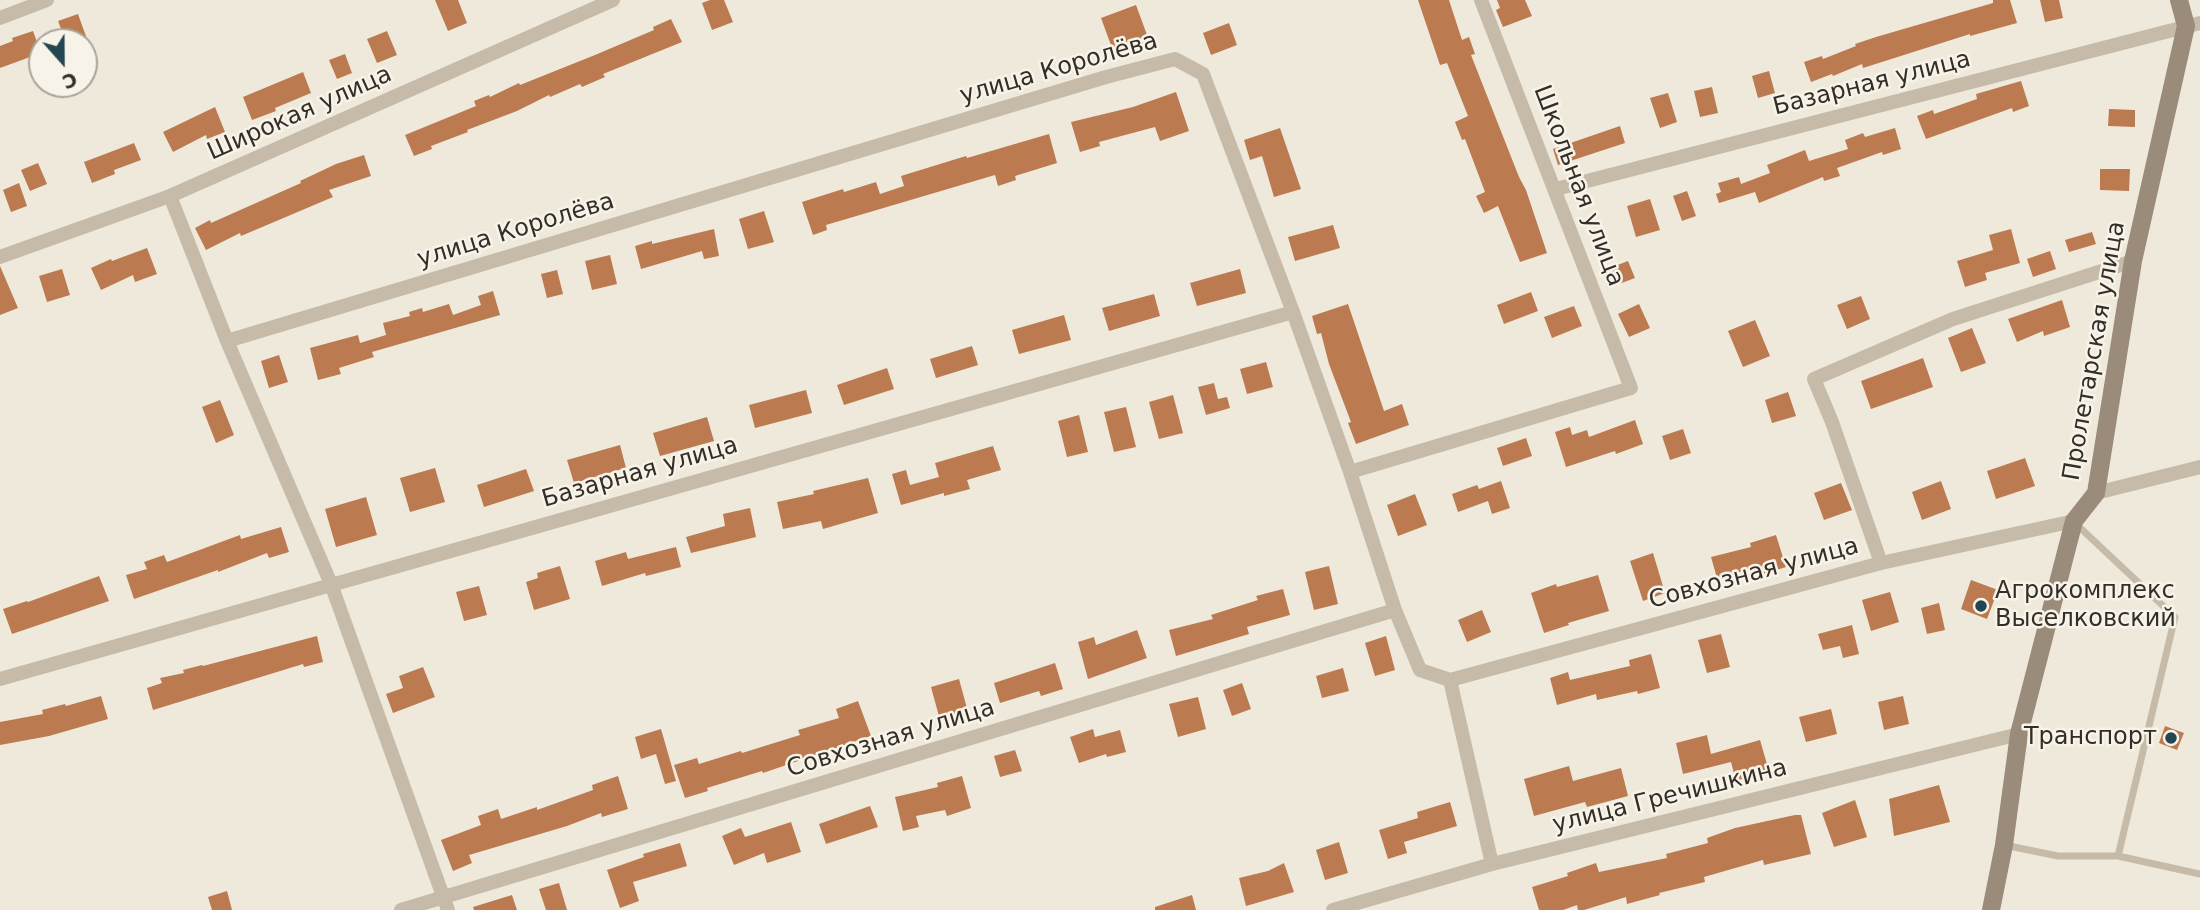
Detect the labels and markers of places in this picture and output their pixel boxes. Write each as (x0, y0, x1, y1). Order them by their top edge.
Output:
place label: Агрокомплекс Выселковский (1995, 578, 2176, 634)
marker: Агрокомплекс Выселковский (1973, 598, 1989, 614)
place label: Транспорт (2024, 724, 2157, 752)
marker: Транспорт (2163, 730, 2179, 746)

